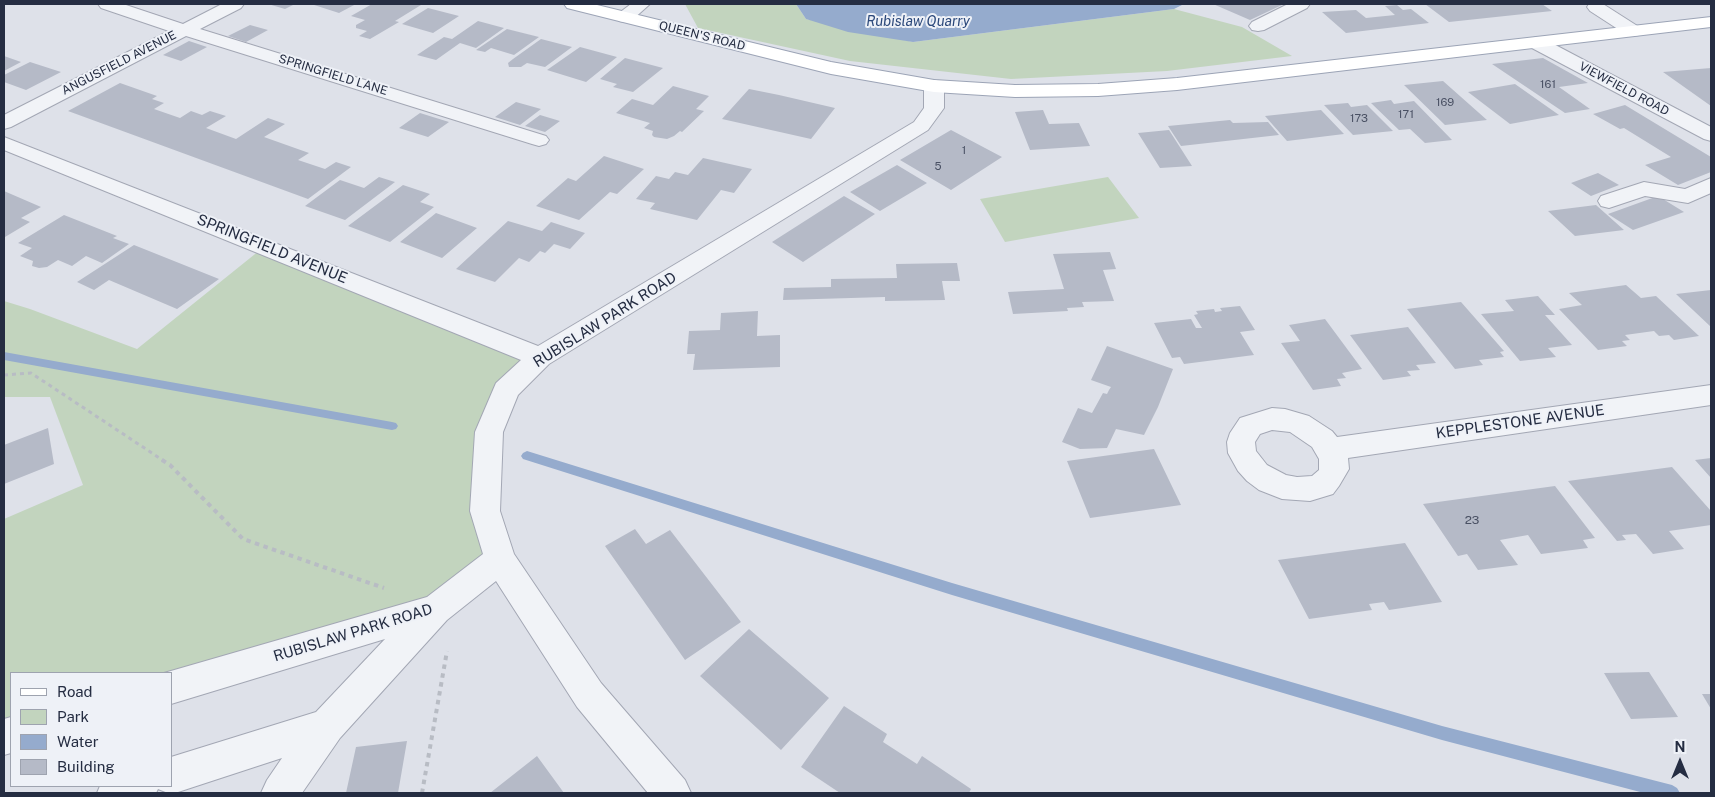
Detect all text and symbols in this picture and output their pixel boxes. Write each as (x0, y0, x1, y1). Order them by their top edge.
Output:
water label: Rubislaw Quarry (866, 14, 970, 30)
street label: QUEEN'S ROAD (657, 18, 747, 54)
street label: ANGUSFIELD AVENUE (59, 28, 179, 98)
street label: SPRINGFIELD LANE (277, 52, 389, 98)
street label: VIEWFIELD ROAD (1577, 59, 1671, 119)
house number: 161 (1540, 78, 1556, 92)
house number: 169 (1436, 96, 1454, 110)
house number: 171 (1398, 108, 1414, 122)
house number: 173 (1350, 112, 1368, 126)
house number: 1 (962, 144, 966, 158)
house number: 5 (934, 160, 942, 174)
street label: SPRINGFIELD AVENUE (194, 211, 350, 287)
street label: RUBISLAW PARK ROAD (530, 269, 680, 371)
street label: KEPPLESTONE AVENUE (1435, 401, 1605, 443)
house number: 23 (1465, 513, 1479, 527)
street label: RUBISLAW PARK ROAD (271, 600, 435, 666)
legend (10, 672, 172, 787)
text: Road (57, 683, 93, 700)
text: Park (57, 708, 89, 725)
text: Water (57, 733, 99, 750)
north arrow (1655, 737, 1705, 787)
text: N (1675, 739, 1685, 755)
text: Building (57, 758, 115, 775)

